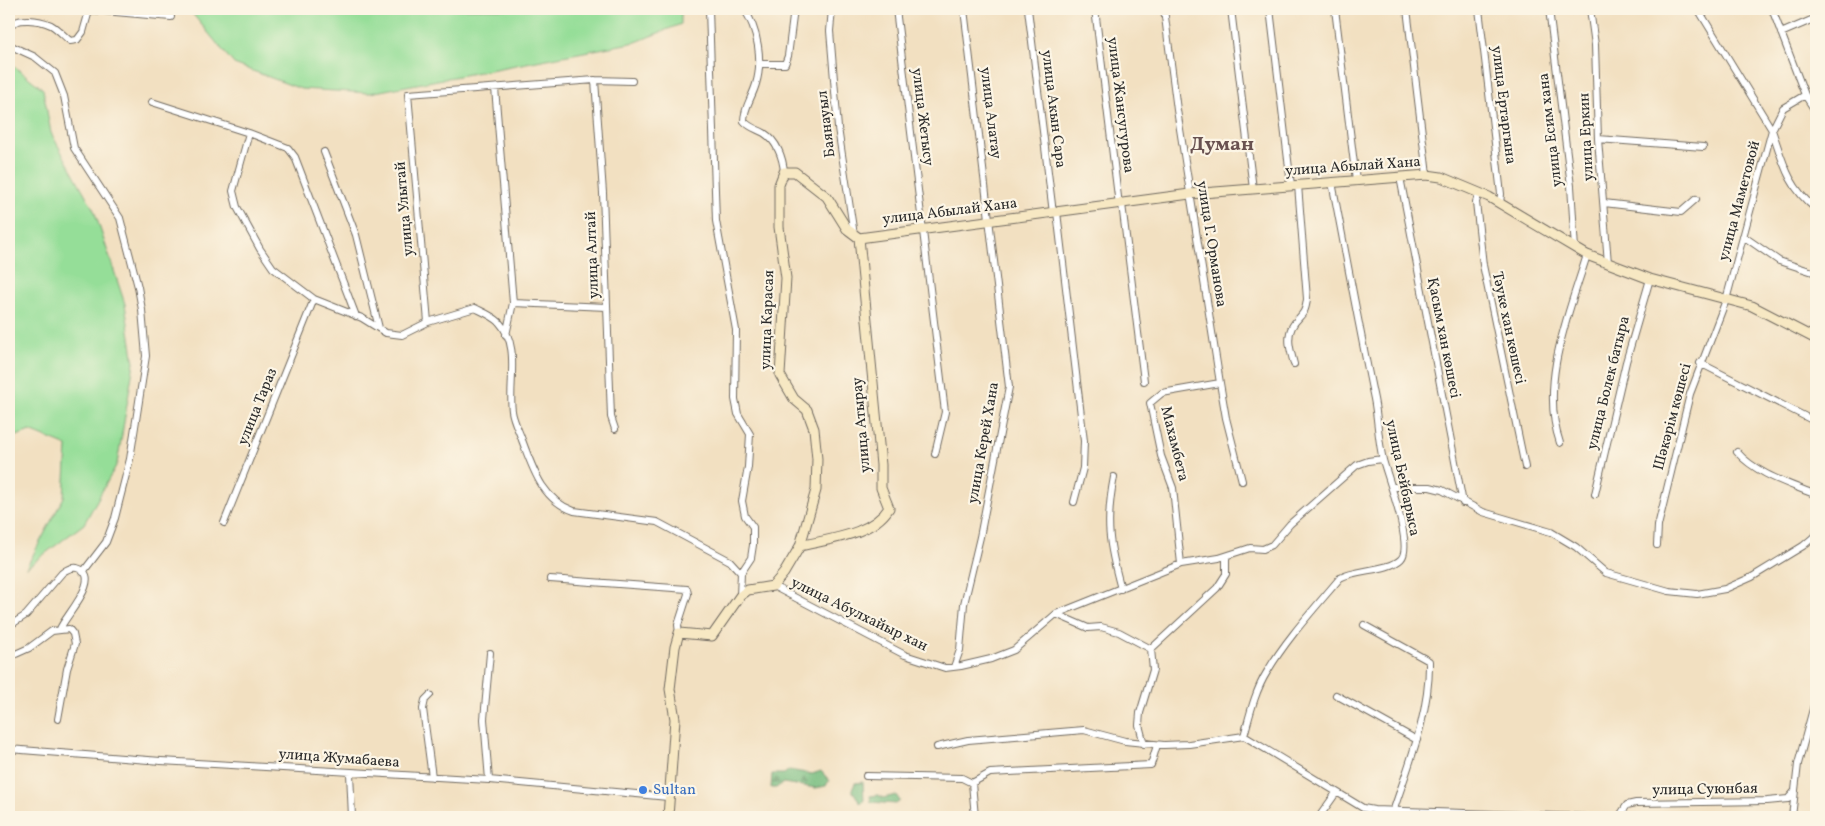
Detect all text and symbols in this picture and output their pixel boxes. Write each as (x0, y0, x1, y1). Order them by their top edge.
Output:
street label: улица Жансугурова (1101, 36, 1139, 174)
street label: улица Ертаргына (1485, 45, 1521, 165)
street label: улица Акын Сара (1035, 49, 1071, 169)
street label: улица Алатау (974, 66, 1006, 160)
street label: улица Жетысу (906, 67, 938, 167)
street label: улица Есим хана (1534, 72, 1568, 188)
street label: Баянауыл (812, 89, 842, 159)
street label: улица Еркин (1574, 92, 1600, 182)
district label: Думан (1190, 131, 1254, 159)
street label: улица Маметовой (1714, 139, 1766, 263)
street label: улица Абылай Хана (1285, 152, 1421, 182)
street label: улица Улытай (390, 161, 420, 257)
street label: улица Г. Орманова (1191, 179, 1231, 309)
street label: улица Абылай Хана (881, 193, 1019, 231)
street label: улица Алтай (581, 211, 605, 299)
street label: улица Карасая (756, 269, 780, 370)
street label: Тәуке хан көшесі (1486, 270, 1530, 386)
street label: Қасым хан көшесі (1421, 276, 1465, 400)
street label: улица Болек батыра (1582, 314, 1636, 452)
street label: Шәкәрім көшесі (1649, 361, 1697, 473)
street label: улица Тараз (233, 365, 283, 449)
street label: улица Атырау (847, 376, 877, 474)
street label: улица Керей Хана (963, 380, 1005, 506)
street label: Махамбета (1155, 404, 1193, 484)
street label: улица Бейбарыса (1379, 418, 1425, 538)
street label: улица Абулхайыр хан (787, 573, 931, 657)
street label: улица Жумабаева (278, 744, 400, 774)
street label: улица Суюнбая (1652, 779, 1758, 801)
place label: Sultan (653, 780, 696, 801)
marker: Sultan (637, 784, 649, 796)

